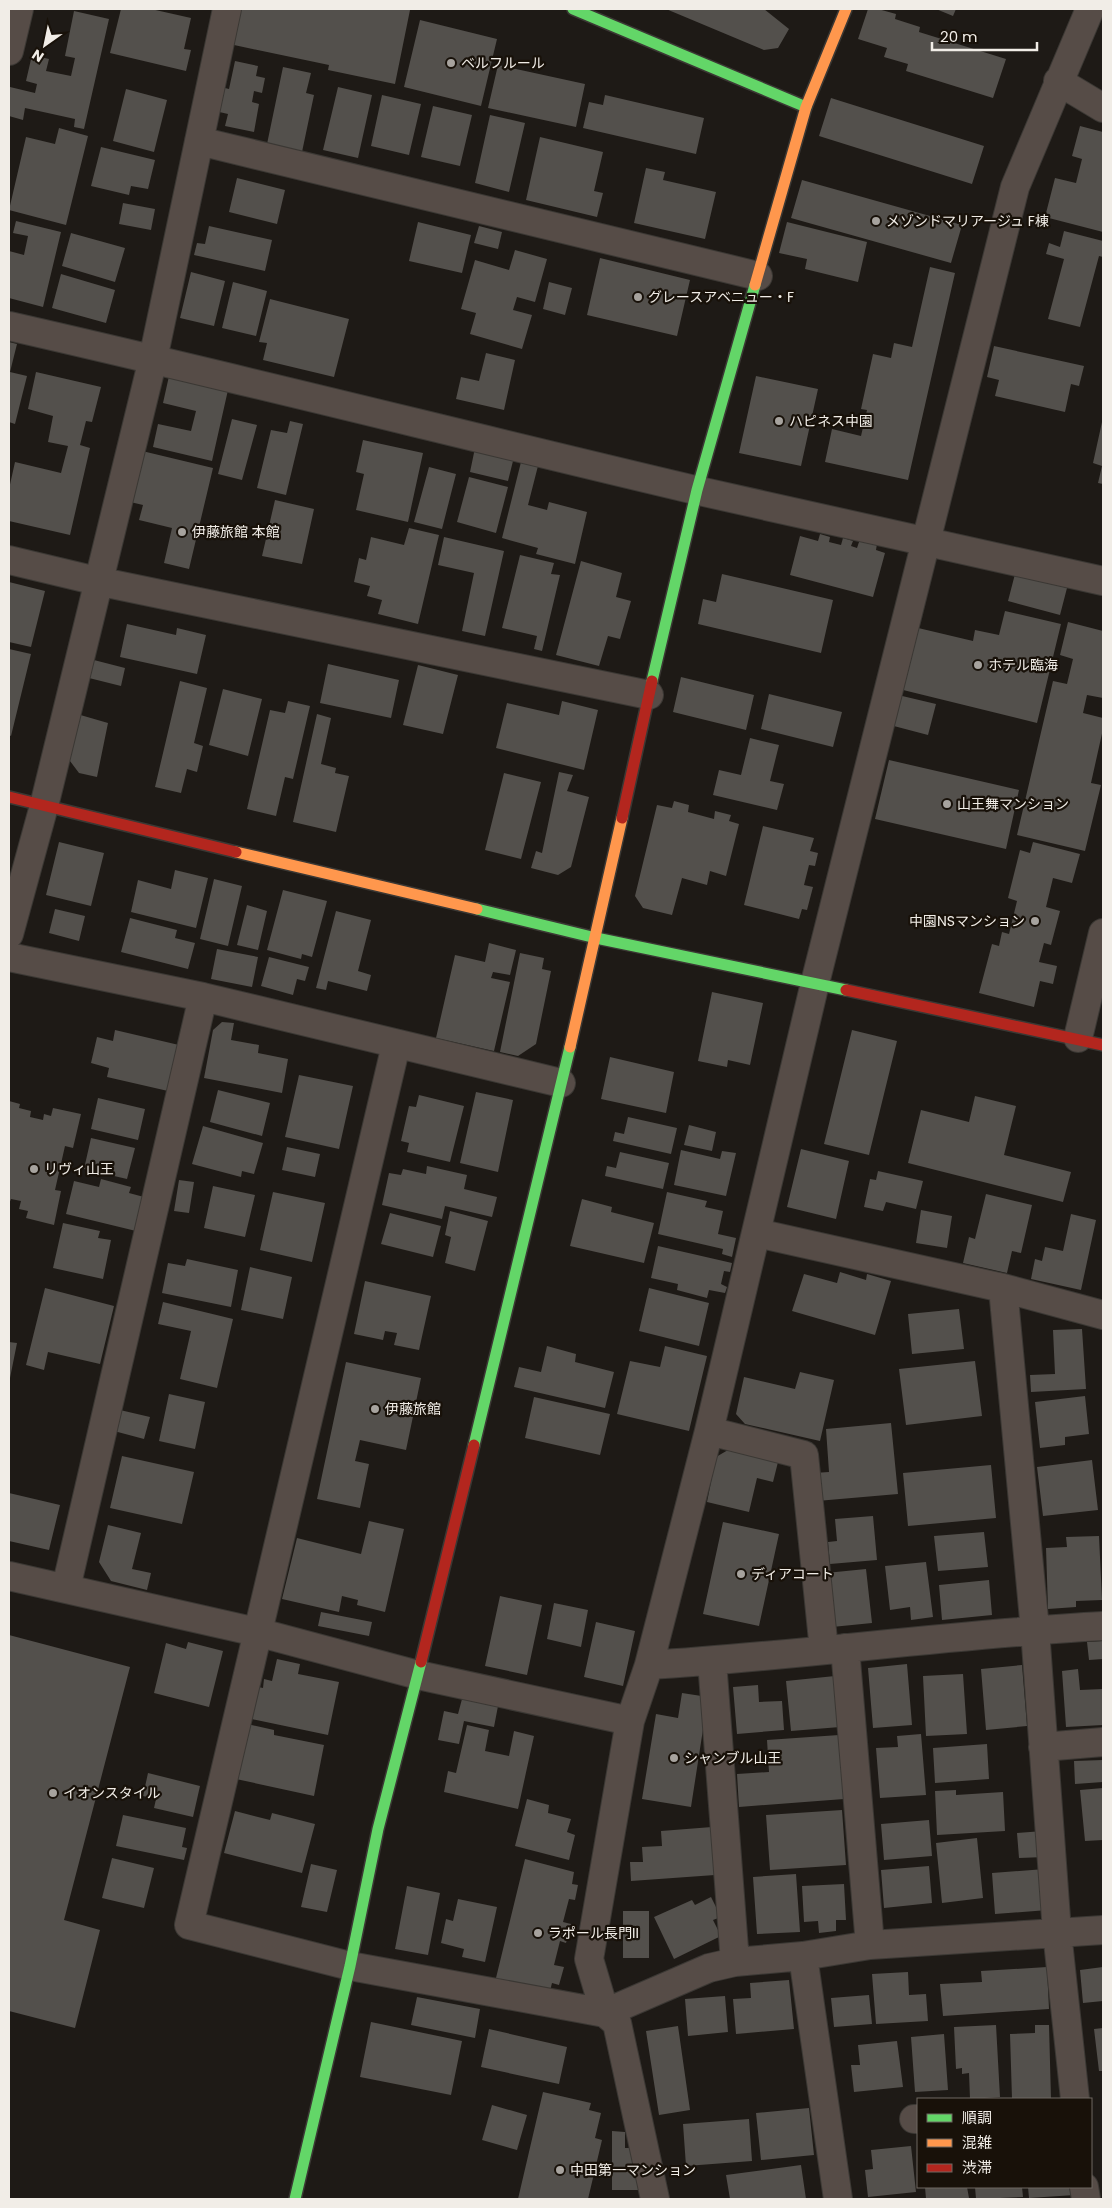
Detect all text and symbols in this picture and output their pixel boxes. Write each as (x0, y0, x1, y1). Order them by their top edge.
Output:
north arrow (20, 20, 70, 70)
scale bar (932, 20, 1037, 52)
text: 20 m (940, 26, 978, 47)
text: N (28, 45, 48, 67)
place label: ベルフルール (461, 53, 545, 73)
marker: ベルフルール (445, 57, 457, 69)
place label: メゾンドマリアージュ F棟 (886, 211, 1049, 231)
marker: メゾンドマリアージュ F棟 (870, 215, 882, 227)
place label: グレースアベニュー・F (648, 287, 794, 307)
marker: グレースアベニュー・F (632, 291, 644, 303)
place label: ハピネス中園 (789, 411, 873, 431)
marker: ハピネス中園 (773, 415, 785, 427)
place label: 伊藤旅館 本館 (192, 522, 280, 542)
marker: 伊藤旅館 本館 (176, 526, 188, 538)
place label: ホテル臨海 (988, 655, 1058, 675)
marker: ホテル臨海 (972, 659, 984, 671)
place label: 山王舞マンション (957, 794, 1069, 814)
marker: 山王舞マンション (941, 798, 953, 810)
place label: 中園NSマンション (909, 911, 1025, 931)
marker: 中園NSマンション (1029, 915, 1041, 927)
place label: リヴィ山王 (44, 1159, 114, 1179)
marker: リヴィ山王 (28, 1163, 40, 1175)
place label: 伊藤旅館 (385, 1399, 441, 1419)
marker: 伊藤旅館 (369, 1403, 381, 1415)
place label: ディアコート (751, 1564, 834, 1584)
marker: ディアコート (735, 1568, 747, 1580)
place label: シャンブル山王 (684, 1748, 782, 1768)
marker: シャンブル山王 (668, 1752, 680, 1764)
place label: イオンスタイル (63, 1783, 161, 1803)
marker: イオンスタイル (47, 1787, 59, 1799)
place label: ラポール長門II (548, 1923, 639, 1943)
marker: ラポール長門II (532, 1927, 544, 1939)
legend (917, 2098, 1092, 2188)
text: 順調 (962, 2107, 992, 2128)
text: 混雑 (962, 2132, 992, 2153)
text: 渋滞 (962, 2157, 992, 2178)
place label: 中田第一マンション (570, 2160, 696, 2180)
marker: 中田第一マンション (554, 2164, 566, 2176)

